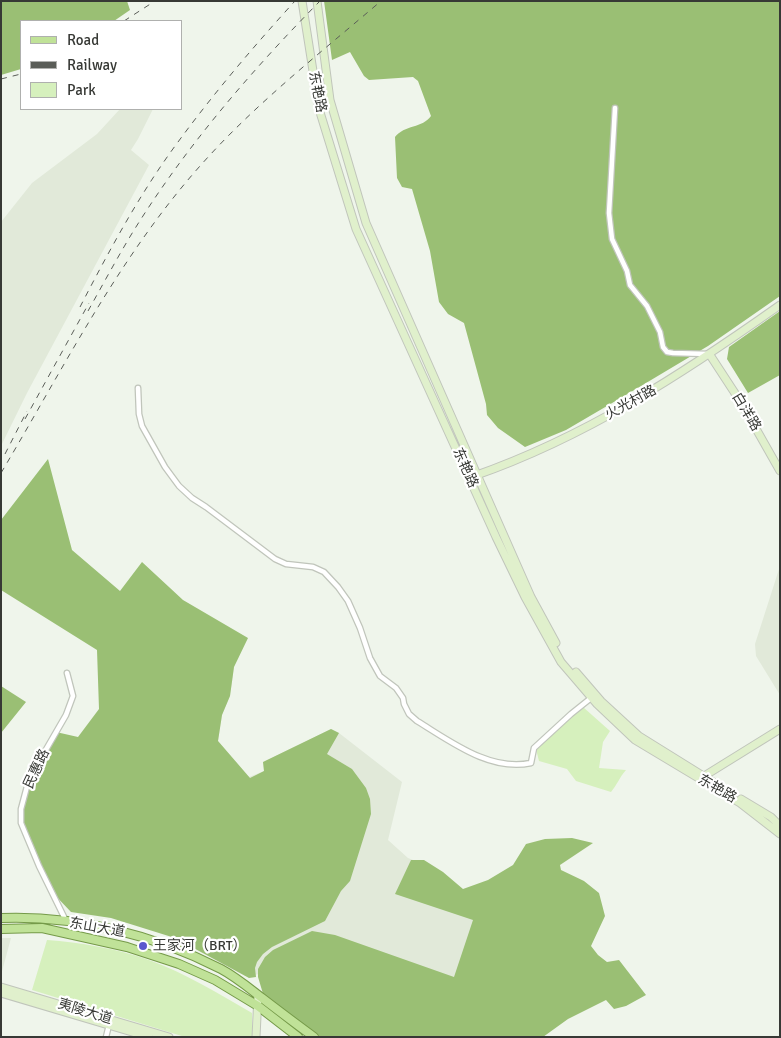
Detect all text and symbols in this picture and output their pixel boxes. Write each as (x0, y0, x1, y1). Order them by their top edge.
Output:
legend (20, 20, 182, 110)
text: Road (67, 31, 99, 49)
text: Railway (67, 56, 117, 74)
street label: 东艳路 (305, 70, 329, 114)
text: Park (67, 81, 96, 99)
street label: 火光村路 (602, 382, 660, 424)
street label: 白洋路 (728, 390, 764, 434)
street label: 东艳路 (449, 445, 481, 491)
street label: 民惠路 (21, 746, 53, 792)
street label: 东艳路 (695, 771, 739, 807)
street label: 东山大道 (68, 915, 126, 941)
place label: 王家河（BRT） (153, 938, 247, 954)
marker: 王家河（BRT） (137, 940, 149, 952)
street label: 夷陵大道 (56, 996, 114, 1028)

